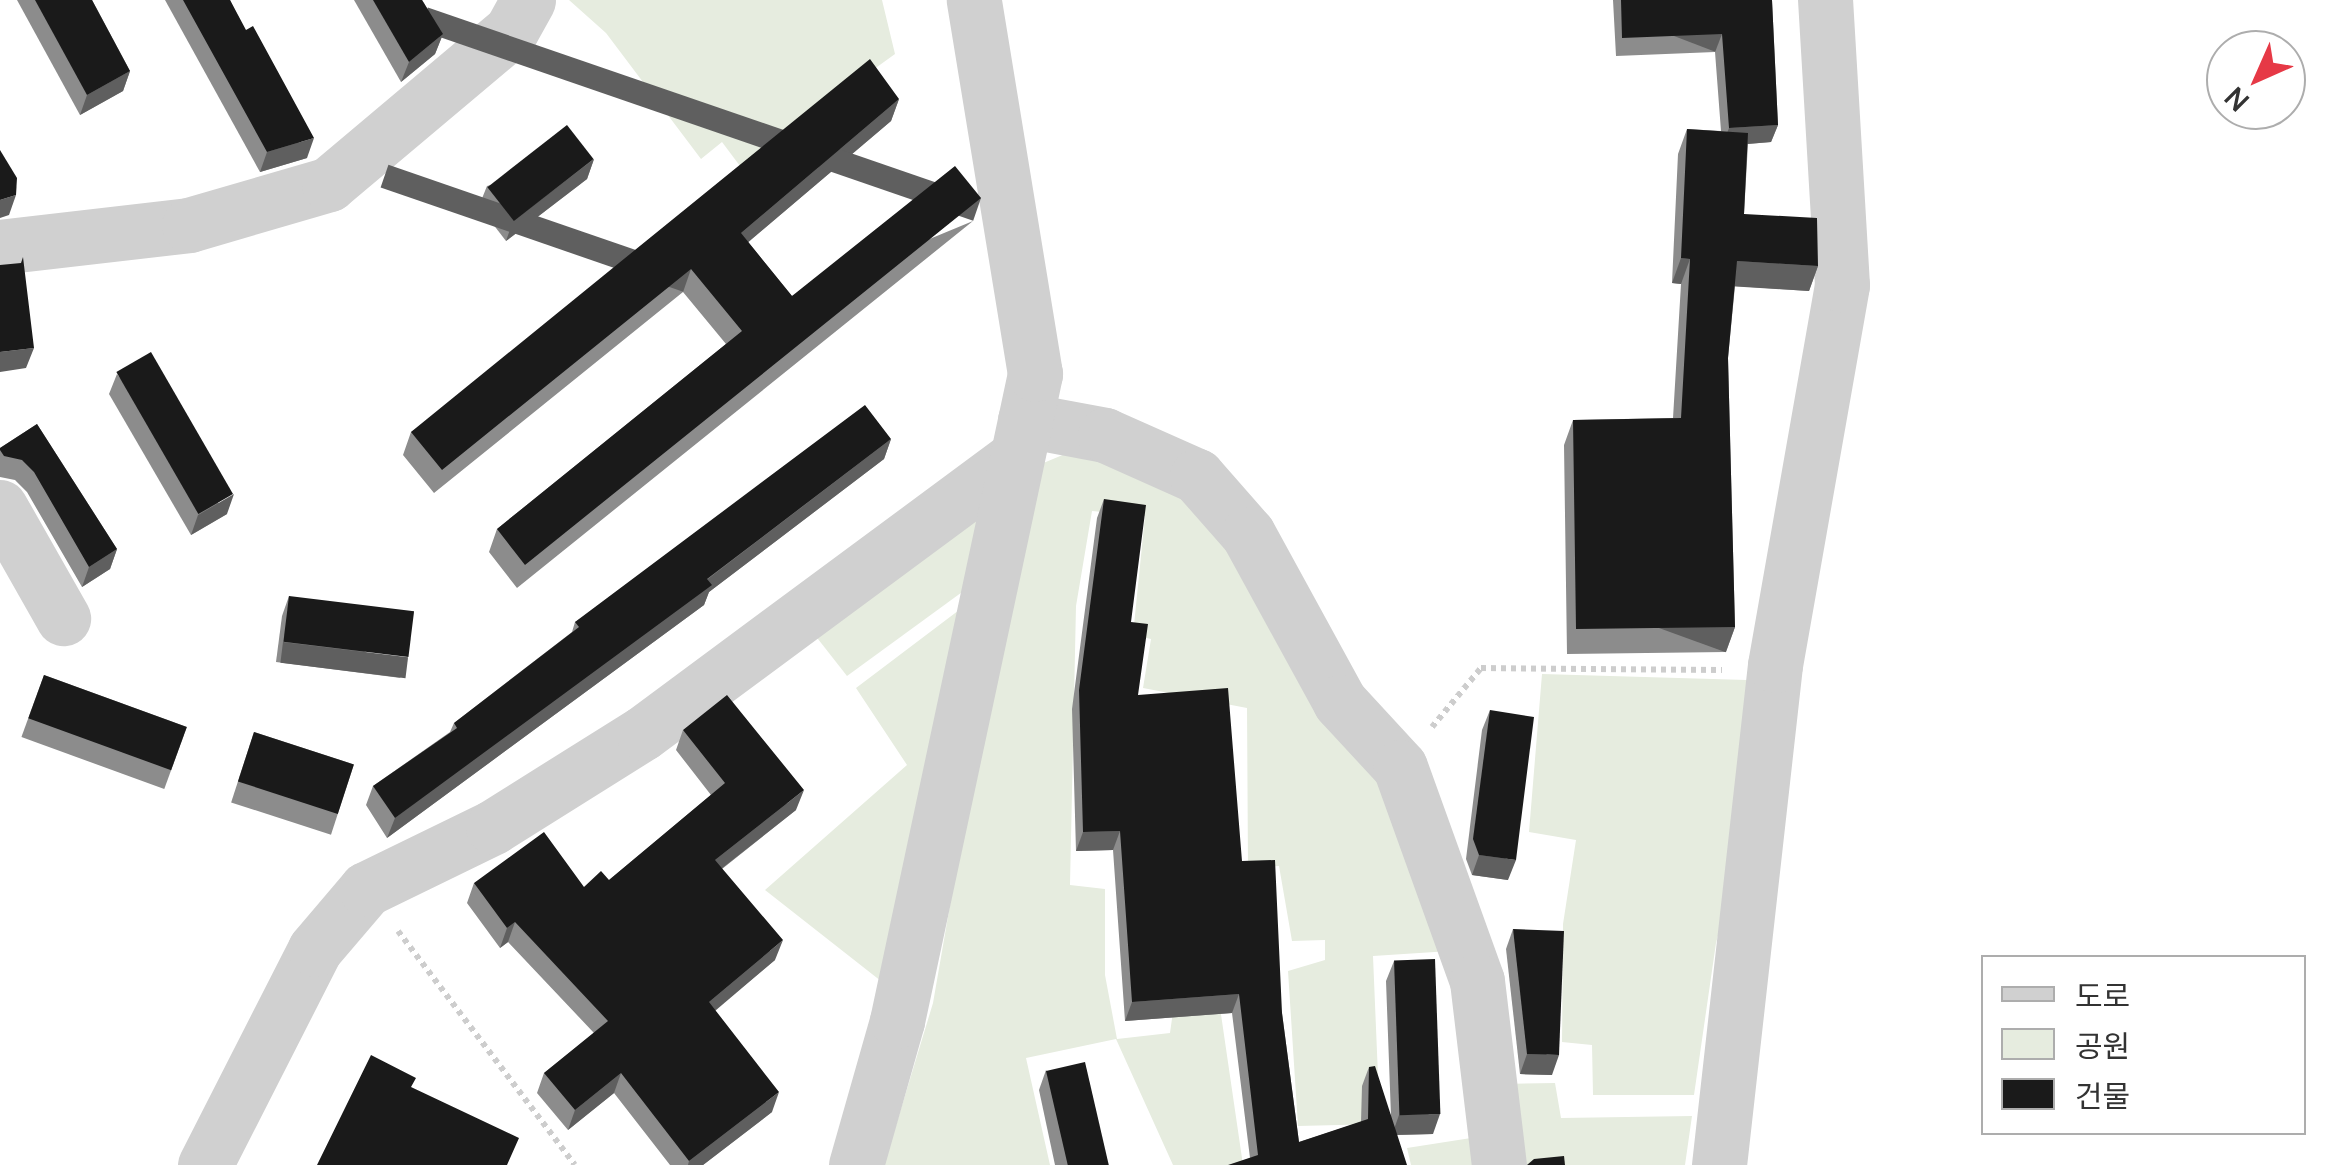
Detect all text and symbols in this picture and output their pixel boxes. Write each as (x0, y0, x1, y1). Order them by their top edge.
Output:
north arrow (2206, 30, 2306, 130)
text: N (2216, 79, 2257, 120)
legend (1981, 955, 2306, 1135)
text: 도로 (2075, 975, 2130, 1016)
text: 공원 (2075, 1025, 2130, 1066)
text: 건물 (2075, 1075, 2130, 1116)

